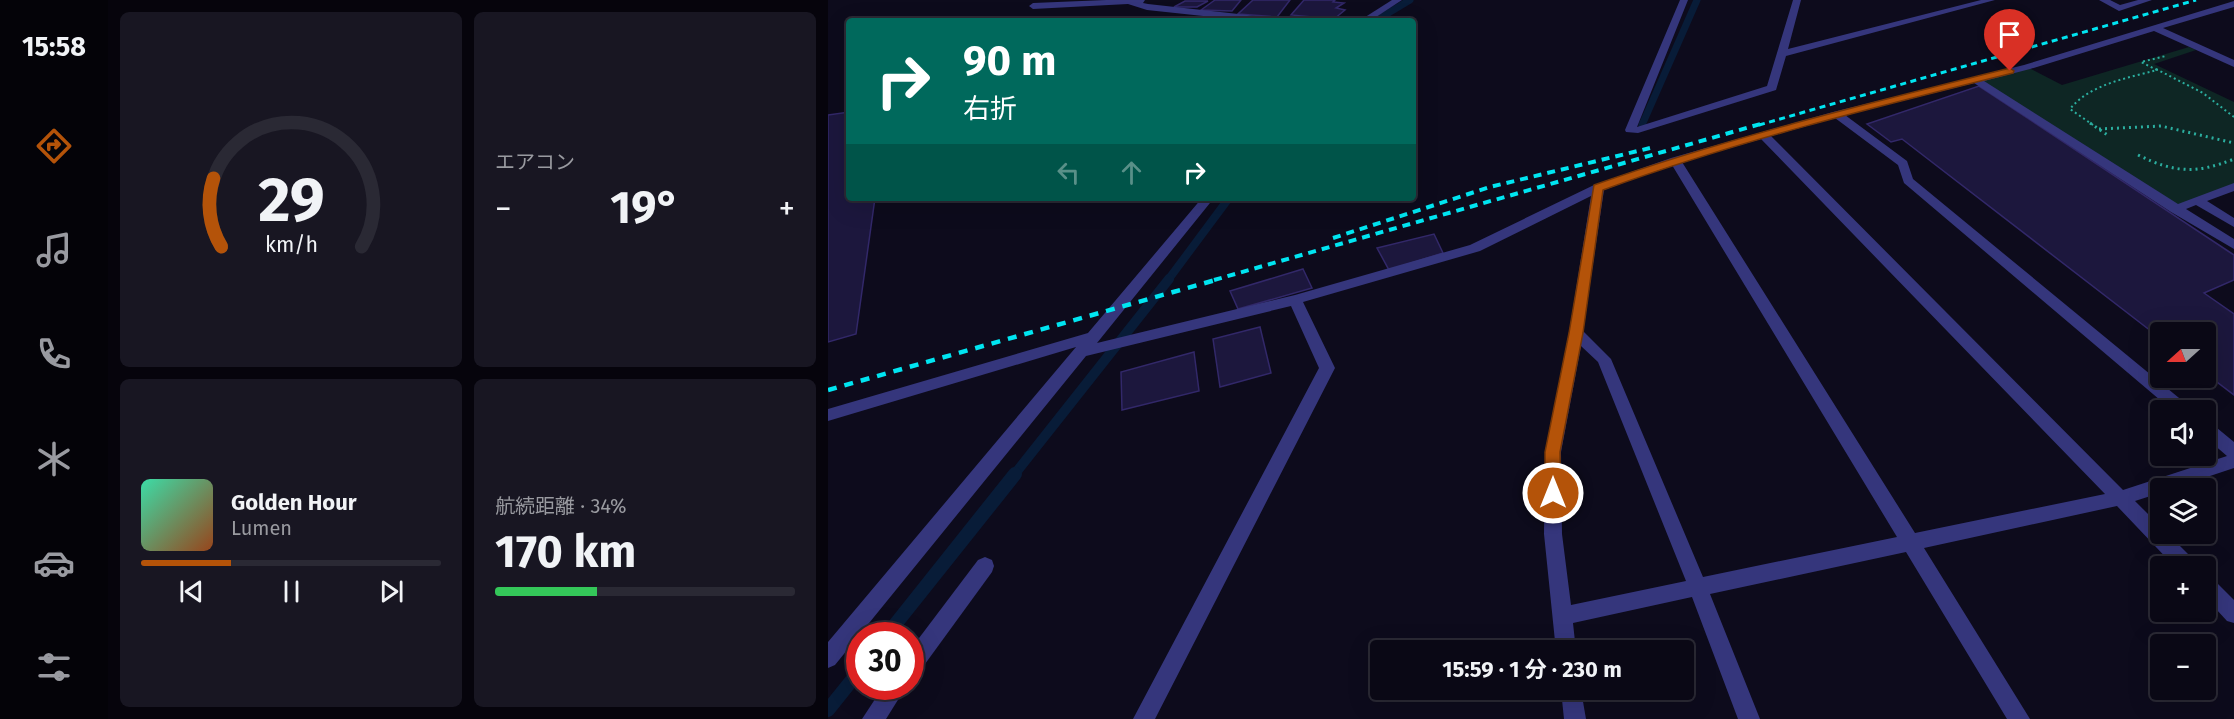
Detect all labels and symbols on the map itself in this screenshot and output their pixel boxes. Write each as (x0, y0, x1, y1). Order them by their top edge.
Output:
pin (1984, 9, 2035, 71)
north arrow (2150, 322, 2216, 388)
position arrow (1521, 461, 1585, 525)
speed limit sign: 30 (846, 622, 924, 700)

